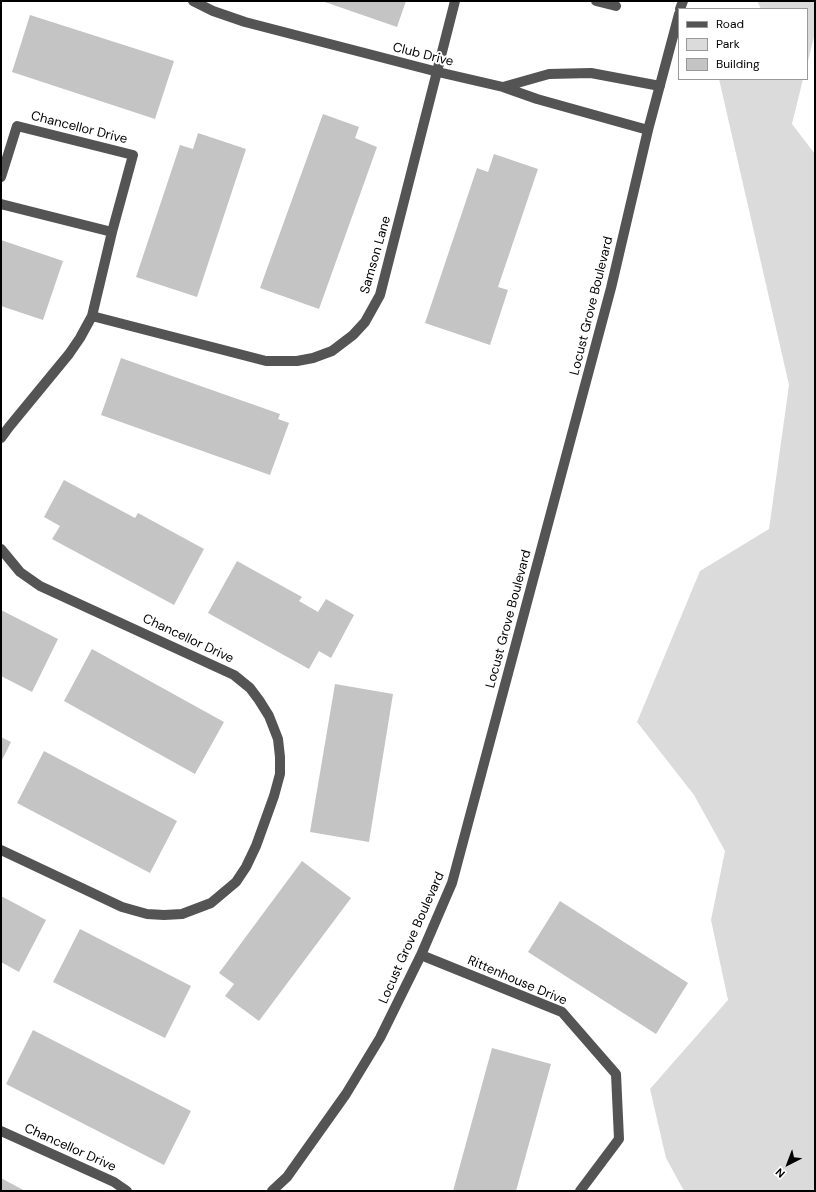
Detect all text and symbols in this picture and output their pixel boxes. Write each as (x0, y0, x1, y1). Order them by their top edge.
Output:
legend (678, 8, 808, 80)
text: Road (716, 16, 744, 32)
text: Park (716, 36, 740, 52)
street label: Club Drive (391, 40, 455, 70)
text: Building (716, 56, 760, 72)
street label: Chancellor Drive (29, 108, 129, 148)
street label: Samson Lane (357, 214, 395, 296)
street label: Locust Grove Boulevard (567, 235, 617, 377)
street label: Locust Grove Boulevard (483, 548, 535, 690)
street label: Chancellor Drive (140, 611, 236, 667)
street label: Locust Grove Boulevard (376, 870, 448, 1006)
street label: Rittenhouse Drive (465, 953, 569, 1009)
street label: Chancellor Drive (22, 1121, 118, 1175)
north arrow (768, 1144, 808, 1184)
text: N (772, 1165, 788, 1181)

